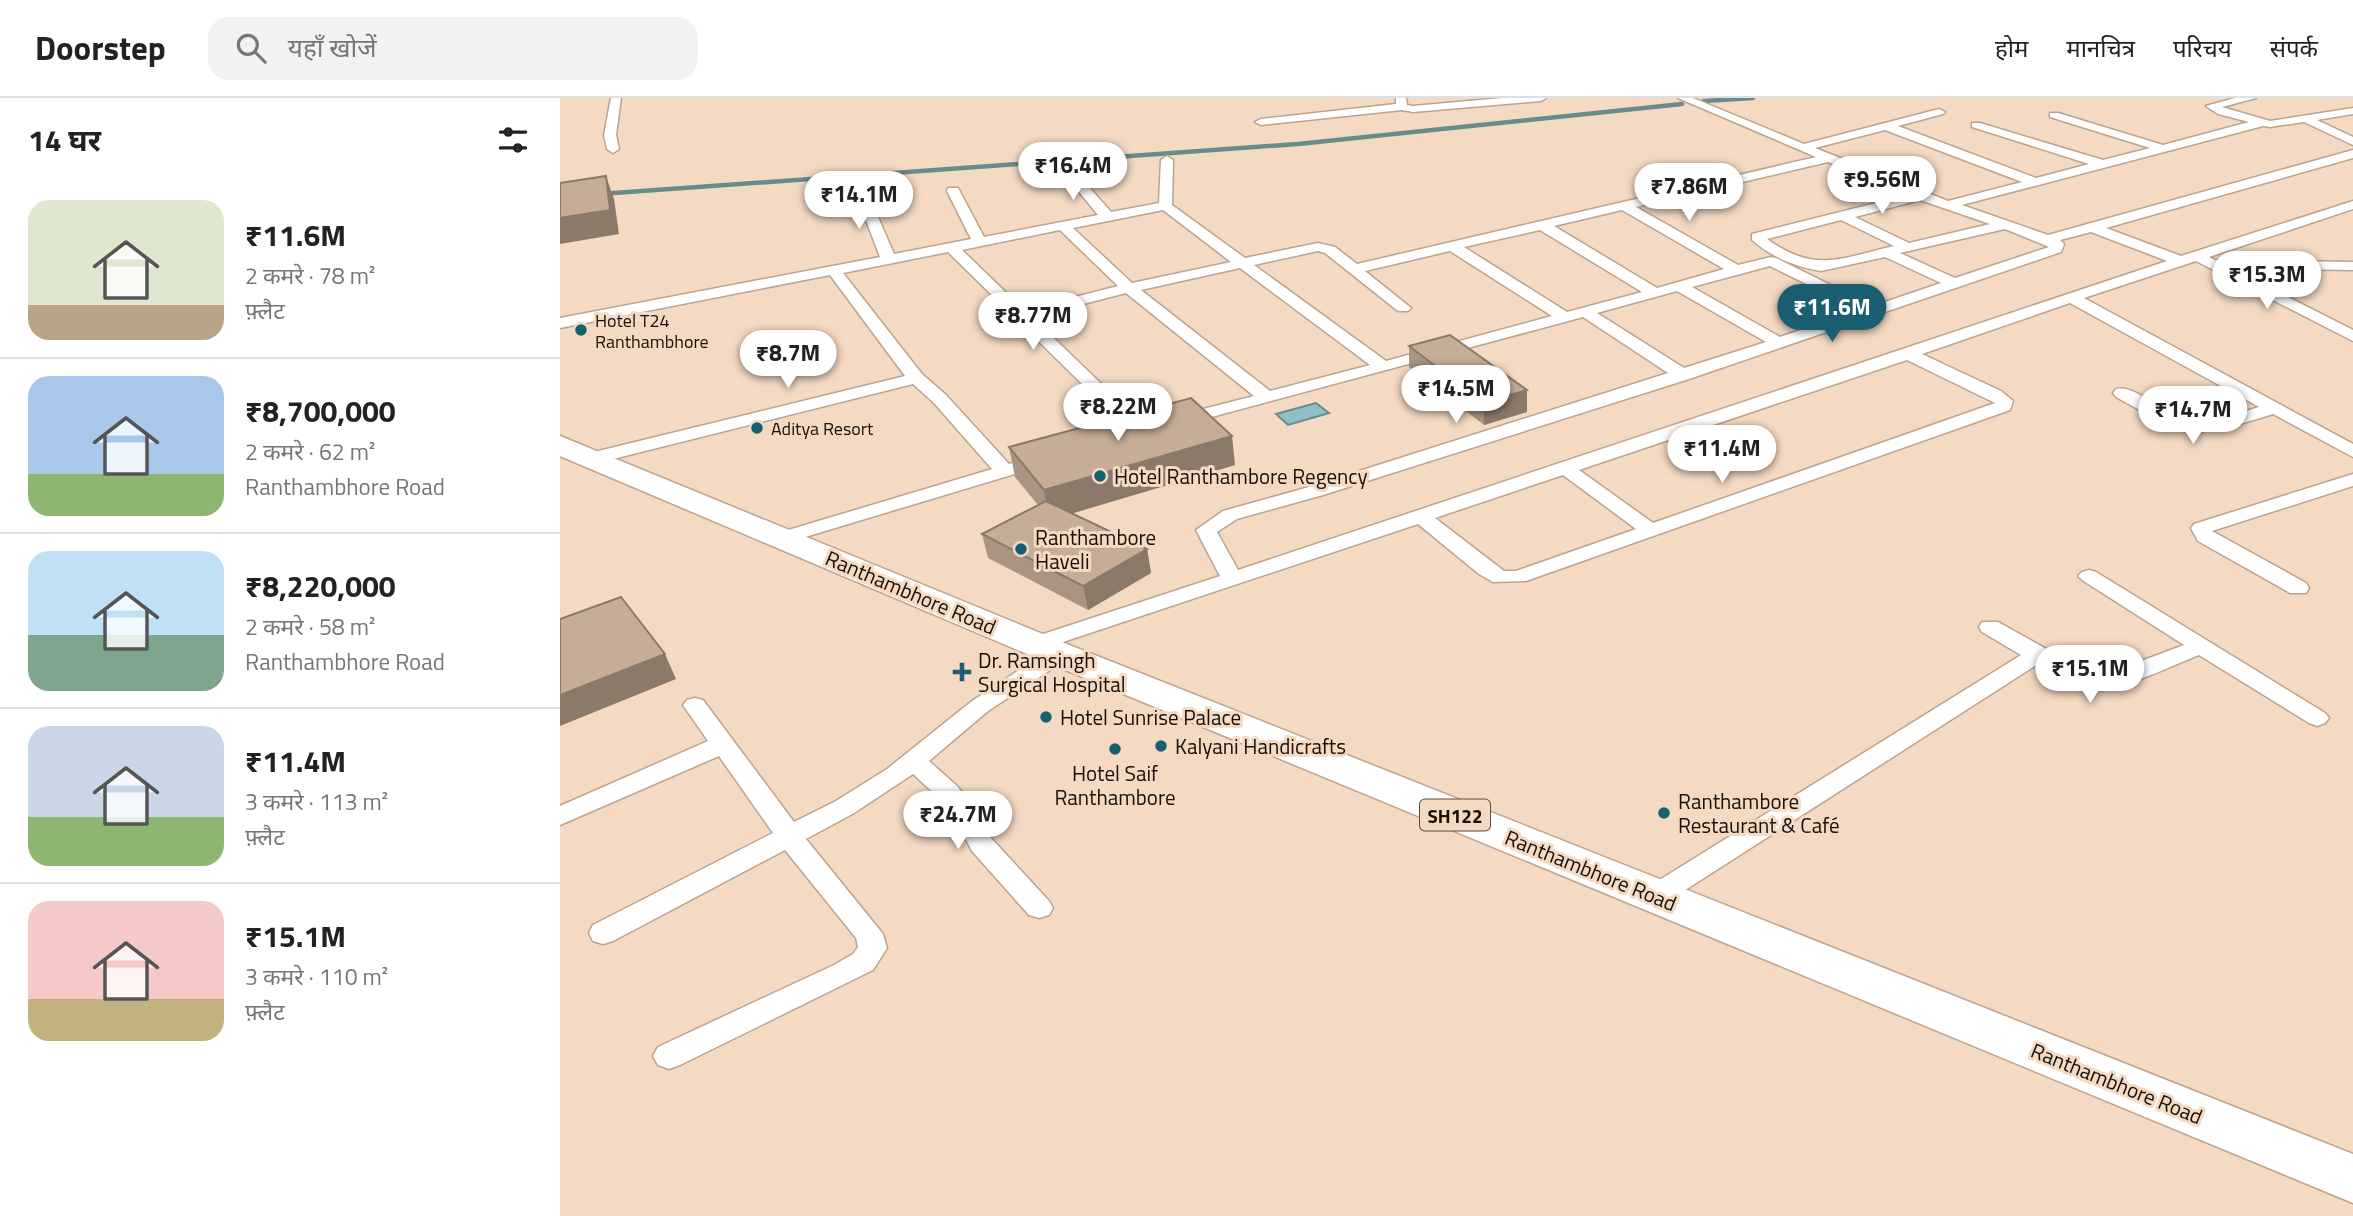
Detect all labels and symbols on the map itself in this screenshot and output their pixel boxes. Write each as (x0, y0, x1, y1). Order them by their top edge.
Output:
pin: ₹16.4M (1016, 142, 1130, 202)
pin: ₹9.56M (1825, 156, 1939, 216)
pin: ₹7.86M (1632, 164, 1746, 223)
pin: ₹14.1M (802, 172, 916, 231)
pin: ₹15.3M (2210, 252, 2324, 311)
pin: ₹11.6M (1775, 285, 1889, 344)
pin: ₹8.77M (976, 292, 1090, 352)
place label: Hotel T24 Ranthambhore (595, 307, 709, 355)
marker: Hotel T24 Ranthambhore (573, 322, 589, 338)
pin: ₹8.7M (739, 330, 837, 390)
pin: ₹14.5M (1399, 366, 1513, 425)
pin: ₹8.22M (1061, 384, 1175, 443)
pin: ₹14.7M (2136, 386, 2250, 446)
place label: Aditya Resort (771, 415, 874, 442)
marker: Aditya Resort (749, 420, 765, 436)
pin: ₹11.4M (1665, 426, 1779, 485)
place label: Hotel Ranthambore Regency (1114, 460, 1368, 492)
marker: Hotel Ranthambore Regency (1092, 468, 1108, 484)
place label: Ranthambore Haveli (1035, 521, 1156, 577)
marker: Ranthambore Haveli (1013, 541, 1029, 557)
street label: Ranthambhore Road (821, 542, 1001, 642)
place label: Dr. Ramsingh Surgical Hospital (978, 644, 1126, 700)
pin: ₹15.1M (2033, 646, 2147, 705)
marker: Dr. Ramsingh Surgical Hospital (952, 662, 972, 682)
place label: Hotel Sunrise Palace (1060, 701, 1241, 733)
marker: Hotel Sunrise Palace (1038, 709, 1054, 725)
place label: Kalyani Handicrafts (1175, 730, 1346, 762)
marker: Kalyani Handicrafts (1153, 738, 1169, 754)
marker: Hotel Saif Ranthambore (1107, 741, 1123, 757)
place label: Hotel Saif Ranthambore (1054, 757, 1176, 813)
place label: Ranthambore Restaurant & Café (1678, 785, 1840, 841)
pin: ₹24.7M (901, 792, 1015, 851)
road number: SH122 (1420, 800, 1490, 830)
marker: Ranthambore Restaurant & Café (1656, 805, 1672, 821)
street label: Ranthambhore Road (1500, 821, 1682, 919)
street label: Ranthambhore Road (2026, 1034, 2208, 1132)

